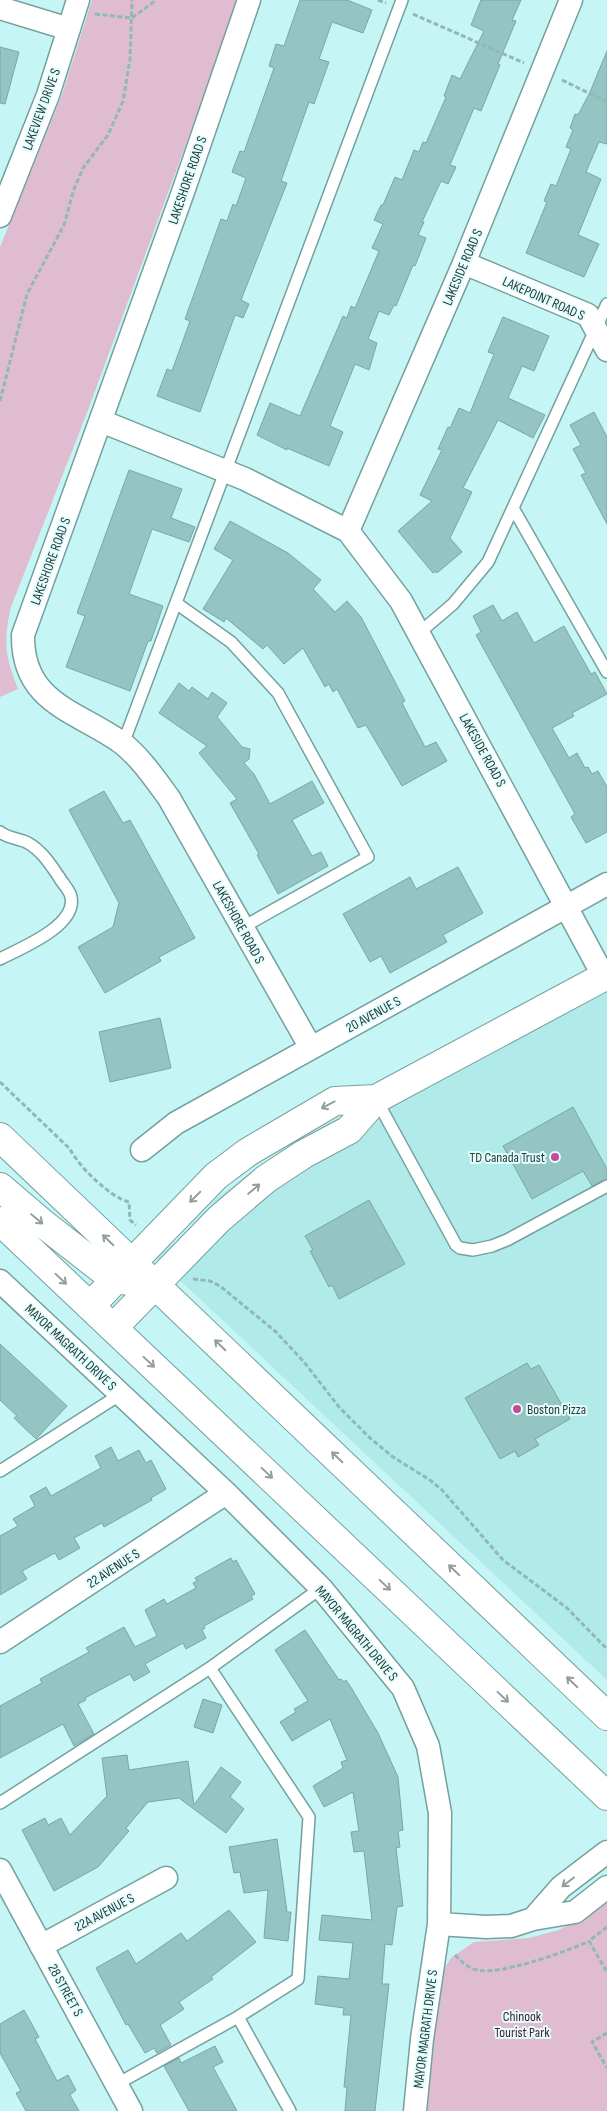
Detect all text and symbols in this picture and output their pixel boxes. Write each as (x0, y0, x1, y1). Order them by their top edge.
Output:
street label: LAKEVIEW DRIVE S (19, 66, 64, 153)
street label: LAKESHORE ROAD S (164, 134, 211, 226)
street label: LAKESIDE ROAD S (439, 226, 486, 308)
street label: LAKEPOINT ROAD S (500, 273, 588, 324)
street label: LAKESHORE ROAD S (27, 515, 74, 607)
street label: LAKESIDE ROAD S (455, 711, 510, 790)
street label: LAKESHORE ROAD S (209, 878, 268, 967)
street label: 20 AVENUE S (343, 992, 404, 1036)
one-way arrow (321, 1100, 336, 1110)
place label: TD Canada Trust (470, 1149, 545, 1166)
marker: TD Canada Trust (549, 1151, 561, 1163)
one-way arrow (247, 1184, 260, 1195)
one-way arrow (189, 1191, 201, 1203)
one-way arrow (30, 1213, 43, 1224)
one-way arrow (102, 1234, 114, 1246)
one-way arrow (55, 1273, 68, 1285)
street label: MAYOR MAGRATH DRIVE S (21, 1300, 120, 1394)
one-way arrow (213, 1339, 226, 1351)
one-way arrow (142, 1356, 155, 1368)
place label: Boston Pizza (527, 1401, 586, 1418)
marker: Boston Pizza (511, 1403, 523, 1415)
one-way arrow (331, 1451, 343, 1463)
one-way arrow (260, 1467, 273, 1479)
street label: 22 AVENUE S (84, 1545, 143, 1592)
one-way arrow (449, 1564, 461, 1576)
one-way arrow (378, 1579, 391, 1591)
street label: MAYOR MAGRATH DRIVE S (312, 1582, 401, 1685)
one-way arrow (565, 1676, 578, 1688)
one-way arrow (496, 1691, 509, 1703)
one-way arrow (561, 1877, 575, 1887)
street label: 22A AVENUE S (71, 1890, 137, 1935)
street label: 28 STREET S (44, 1961, 87, 2020)
street label: MAYOR MAGRATH DRIVE S (410, 1969, 441, 2089)
park label: Chinook Tourist Park (494, 2008, 550, 2041)

